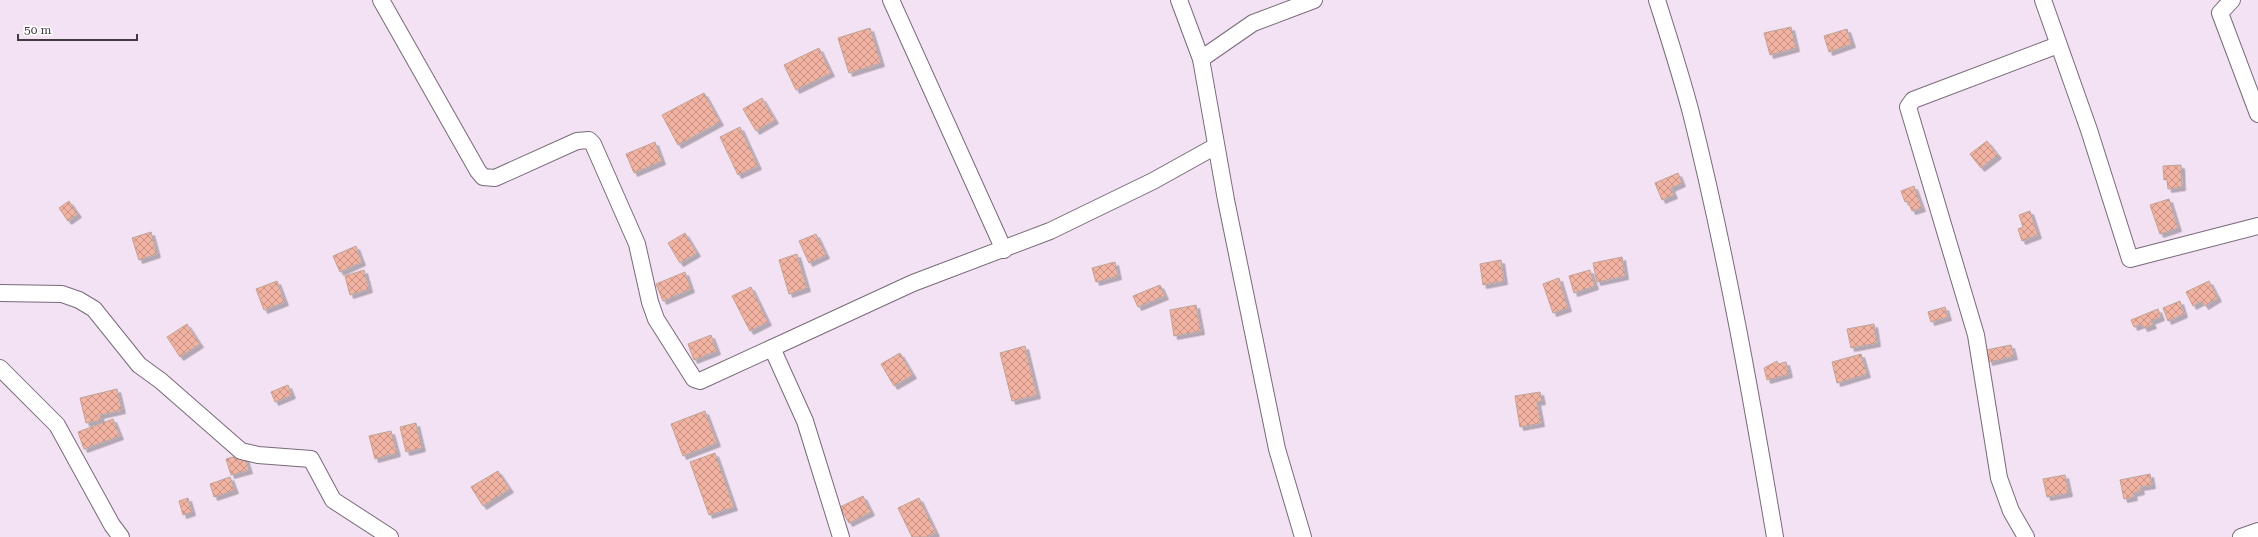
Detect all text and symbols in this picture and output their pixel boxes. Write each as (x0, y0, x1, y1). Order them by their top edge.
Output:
scale bar (18, 16, 137, 42)
text: 50 m (24, 23, 51, 37)

